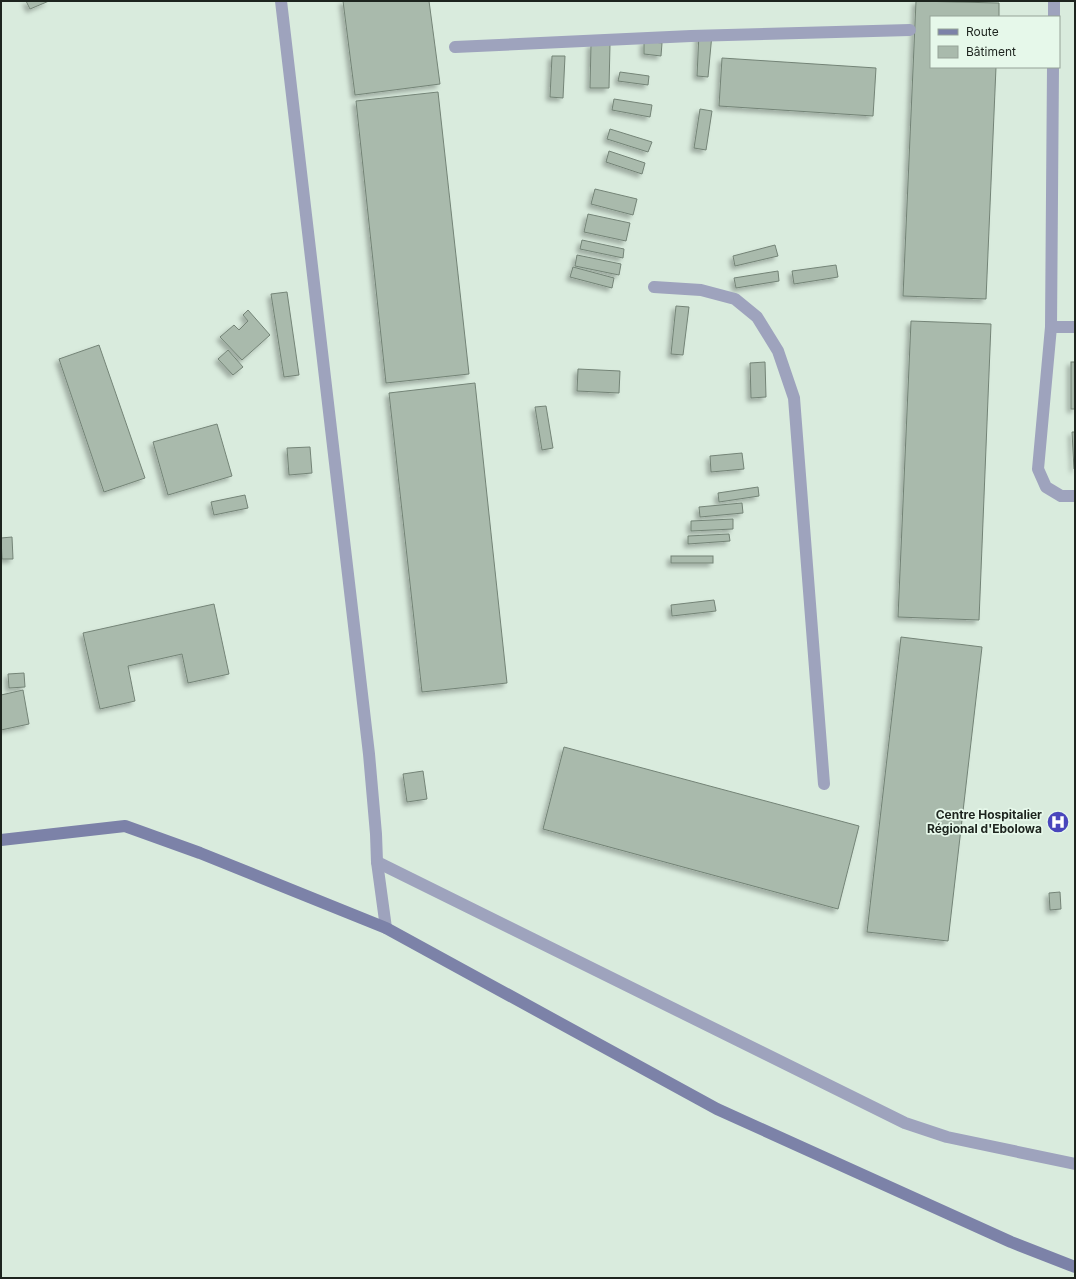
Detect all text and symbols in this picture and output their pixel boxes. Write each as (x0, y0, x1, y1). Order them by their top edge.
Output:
legend (930, 16, 1060, 68)
text: Route (966, 24, 999, 39)
text: Bâtiment (966, 44, 1016, 59)
place label: Centre Hospitalier Régional d'Ebolowa (927, 807, 1042, 836)
hospital icon: Centre Hospitalier Régional d'Ebolowa (1045, 809, 1071, 835)

